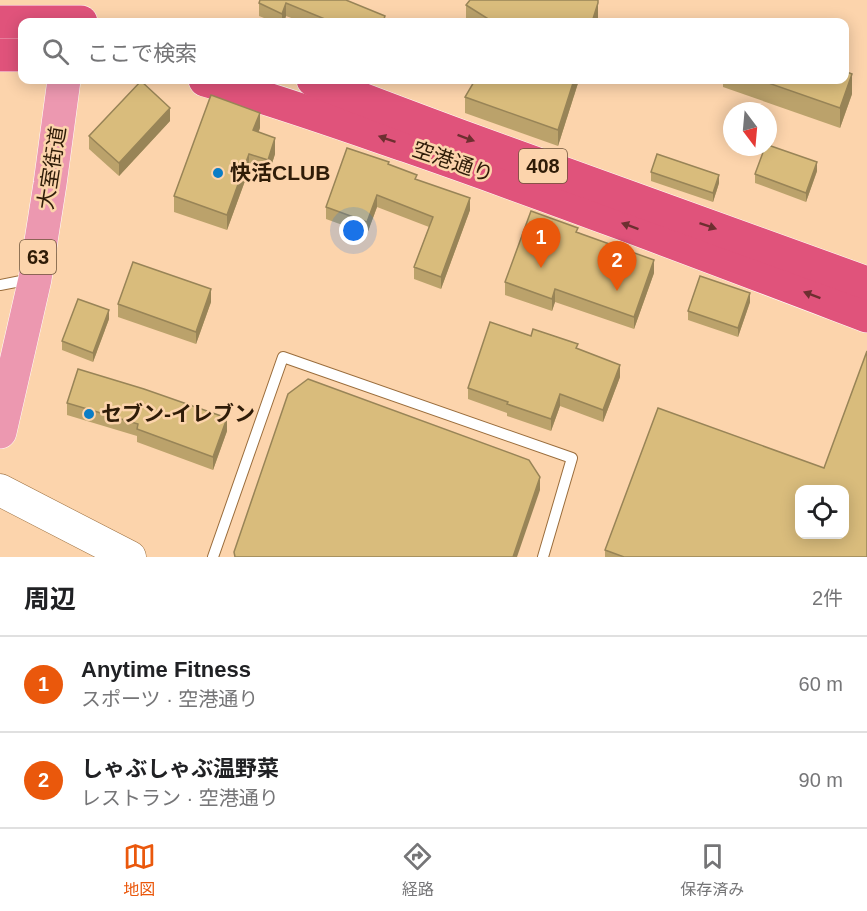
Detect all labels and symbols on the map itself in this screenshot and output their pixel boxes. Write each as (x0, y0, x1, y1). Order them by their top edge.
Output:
north arrow (723, 102, 777, 156)
street label: 大室街道 (34, 125, 69, 211)
one-way arrow (457, 133, 475, 143)
one-way arrow (378, 134, 396, 144)
street label: 空港通り (410, 137, 497, 186)
road number: 408 (519, 149, 567, 183)
place label: 快活CLUB (230, 161, 330, 184)
marker: 快活CLUB (211, 166, 225, 180)
your location (339, 216, 368, 245)
pin: 1 (522, 218, 560, 268)
one-way arrow (621, 220, 639, 230)
one-way arrow (699, 221, 717, 231)
road number: 63 (20, 240, 56, 274)
pin: 2 (598, 242, 636, 291)
one-way arrow (803, 290, 821, 300)
place label: セブン-イレブン (101, 402, 255, 425)
marker: セブン-イレブン (82, 407, 96, 421)

